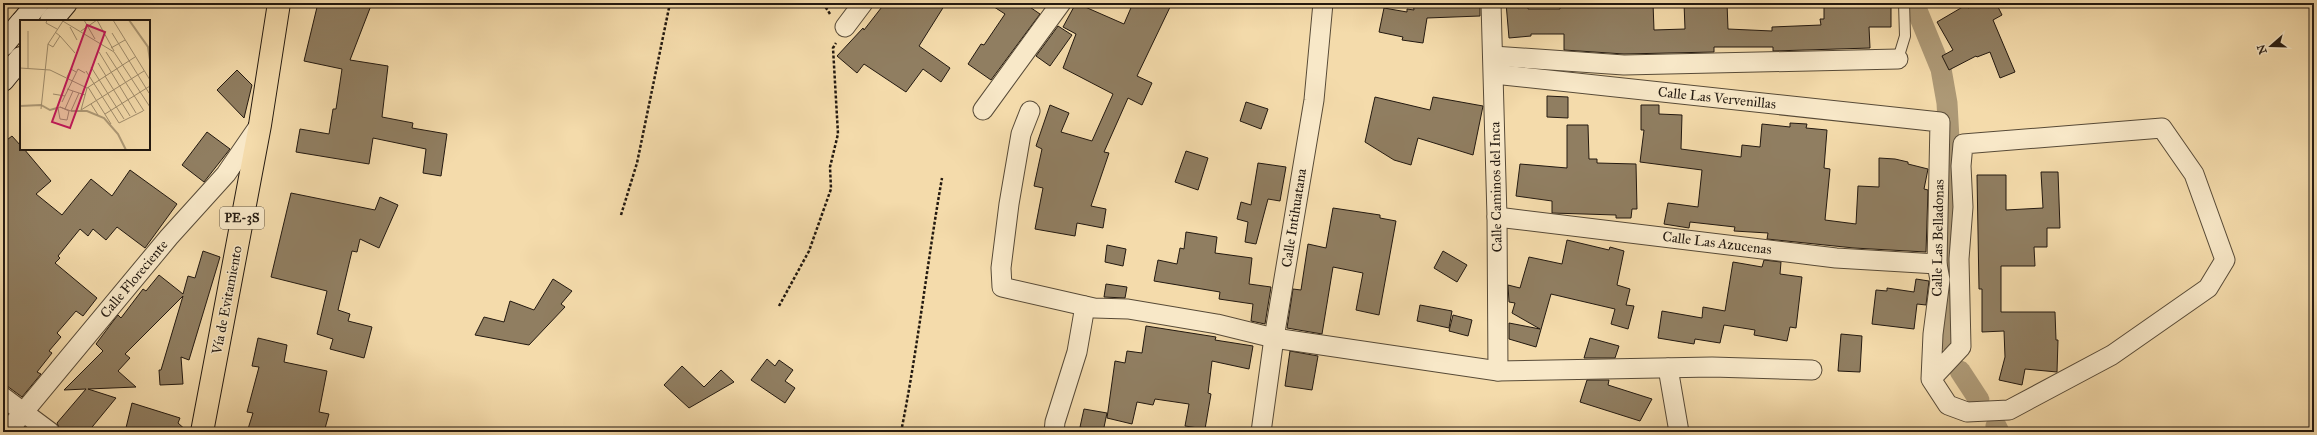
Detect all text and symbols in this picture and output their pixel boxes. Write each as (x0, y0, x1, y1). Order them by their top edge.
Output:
inset map (20, 20, 150, 150)
north arrow (2251, 26, 2291, 66)
text: N (2254, 42, 2270, 56)
street label: Calle Las Vervenillas (1657, 83, 1777, 113)
street label: Calle Caminos del Inca (1486, 121, 1506, 253)
street label: Calle Intihuatana (1278, 167, 1310, 269)
street label: Calle Las Belladonas (1928, 179, 1948, 297)
road number: PE-3S (220, 207, 264, 229)
street label: Calle Las Azucenas (1661, 228, 1773, 258)
street label: Calle Floreciente (96, 236, 172, 321)
street label: Vía de Evitamiento (208, 244, 246, 357)

